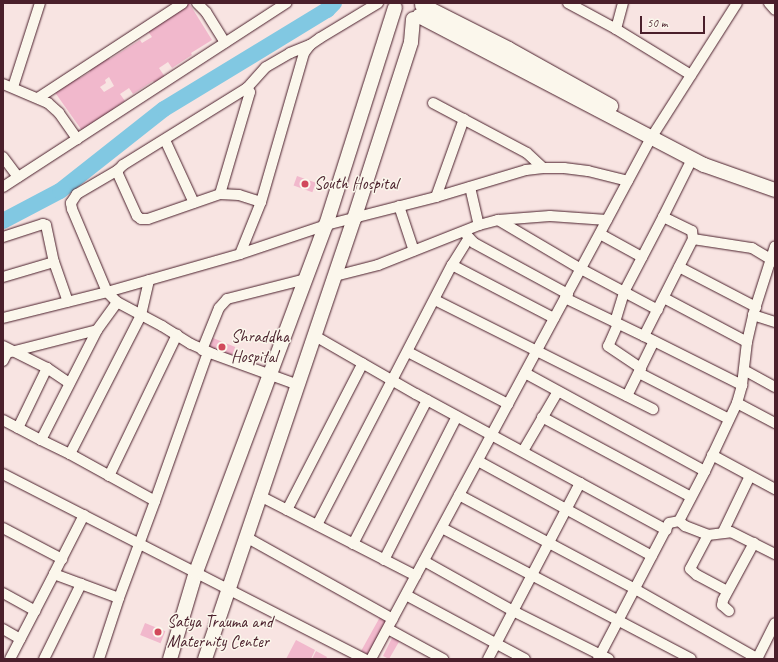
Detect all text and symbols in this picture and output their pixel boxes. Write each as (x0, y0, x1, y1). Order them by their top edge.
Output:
scale bar (642, 8, 707, 34)
text: 50 m (647, 15, 667, 31)
place label: South Hospital (314, 174, 398, 194)
marker: South Hospital (299, 178, 311, 190)
place label: Shraddha Hospital (231, 327, 289, 367)
marker: Shraddha Hospital (216, 341, 228, 353)
place label: Satya Trauma and Maternity Center (167, 612, 274, 652)
marker: Satya Trauma and Maternity Center (152, 626, 164, 638)

